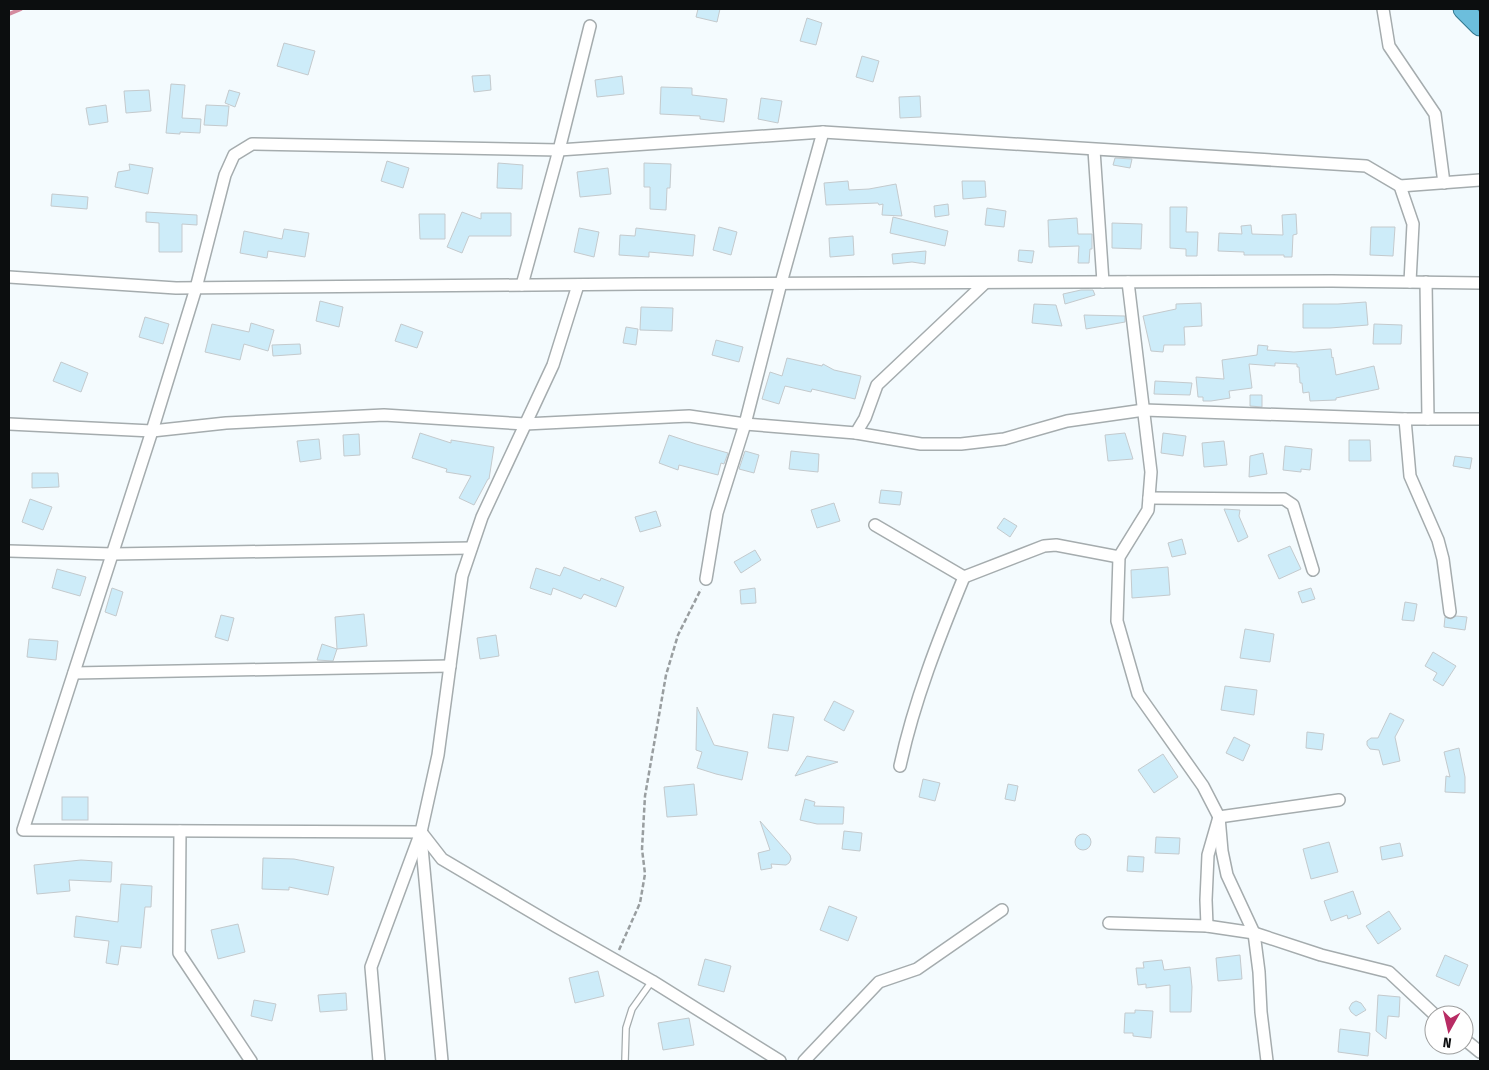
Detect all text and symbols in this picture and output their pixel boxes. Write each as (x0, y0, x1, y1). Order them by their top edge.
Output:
north arrow (1424, 1005, 1474, 1055)
text: N (1442, 1033, 1453, 1051)

